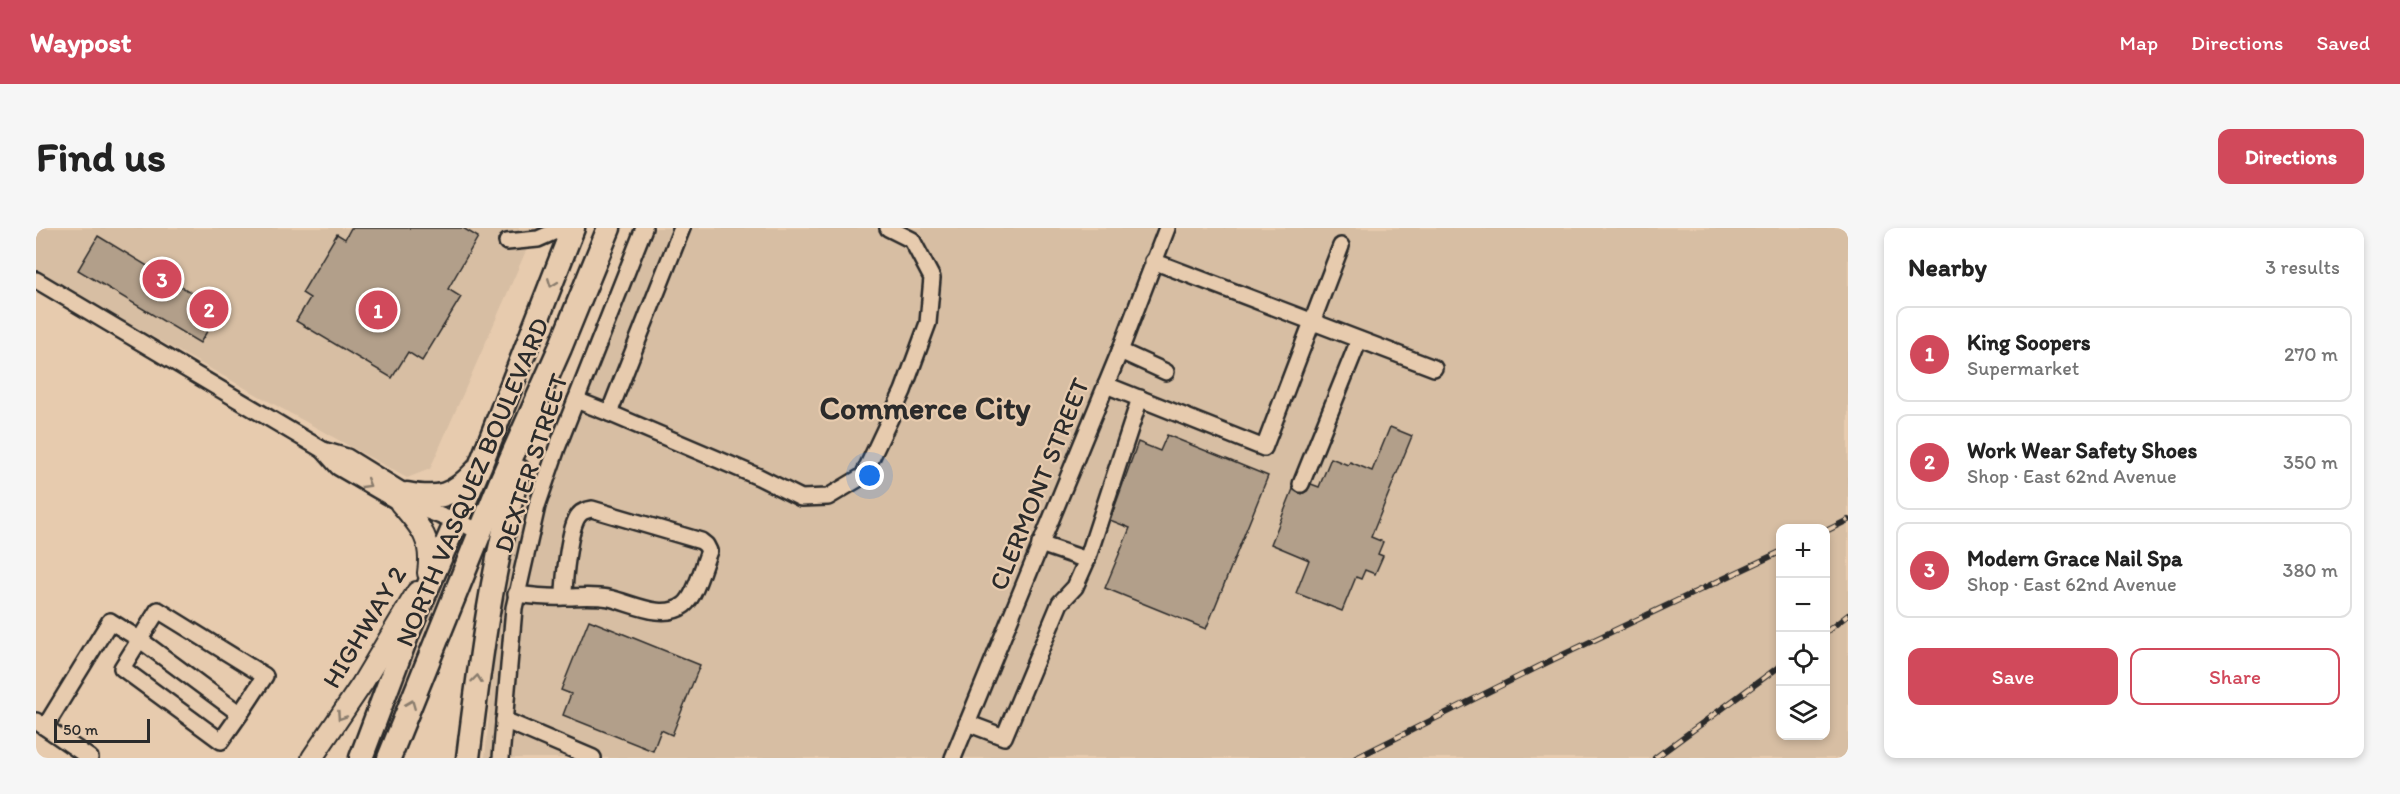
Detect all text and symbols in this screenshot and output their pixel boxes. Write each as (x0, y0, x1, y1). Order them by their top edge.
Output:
text: Waypost (30, 25, 132, 59)
text: Map (2120, 30, 2158, 55)
text: Directions (2191, 30, 2283, 55)
text: Saved (2316, 30, 2370, 55)
button: Directions (2218, 129, 2364, 184)
text: Find us (36, 131, 166, 182)
text: Nearby (1908, 251, 1987, 283)
text: 3 results (2265, 255, 2340, 279)
pin: 3 (142, 256, 182, 302)
one-way arrow (546, 277, 559, 287)
pin: 2 (190, 286, 228, 332)
pin: 1 (358, 288, 398, 332)
street label: NORTH VASQUEZ BOULEVARD (388, 313, 556, 651)
text: King Soopers (1967, 329, 2091, 356)
text: 1 (1925, 342, 1934, 366)
text: 270 m (2284, 342, 2338, 366)
text: Supermarket (1967, 356, 2079, 380)
street label: DEXTER STREET (487, 369, 575, 557)
street label: CLERMONT STREET (982, 373, 1096, 595)
district label: Commerce City (819, 389, 1031, 427)
text: Work Wear Safety Shoes (1967, 437, 2197, 464)
text: 2 (1924, 450, 1935, 474)
text: 350 m (2283, 450, 2338, 474)
your location (855, 461, 884, 490)
text: Shop · East 62nd Avenue (1967, 464, 2177, 488)
one-way arrow (361, 477, 371, 488)
map controls (1776, 524, 1830, 740)
button: + (1776, 524, 1830, 578)
text: Modern Grace Nail Spa (1967, 545, 2183, 572)
text: 3 (1924, 558, 1935, 582)
text: 380 m (2283, 558, 2338, 582)
street label: HIGHWAY 2 (315, 560, 413, 694)
text: Shop · East 62nd Avenue (1967, 572, 2177, 596)
button: − (1776, 578, 1830, 632)
button: locate (1776, 632, 1830, 686)
button: Save (1908, 648, 2118, 705)
button: Share (2130, 648, 2340, 705)
one-way arrow (471, 674, 483, 684)
button: layers (1776, 686, 1830, 740)
one-way arrow (404, 699, 416, 710)
one-way arrow (336, 710, 348, 720)
scale bar (54, 716, 150, 744)
text: 50 m (63, 720, 98, 739)

